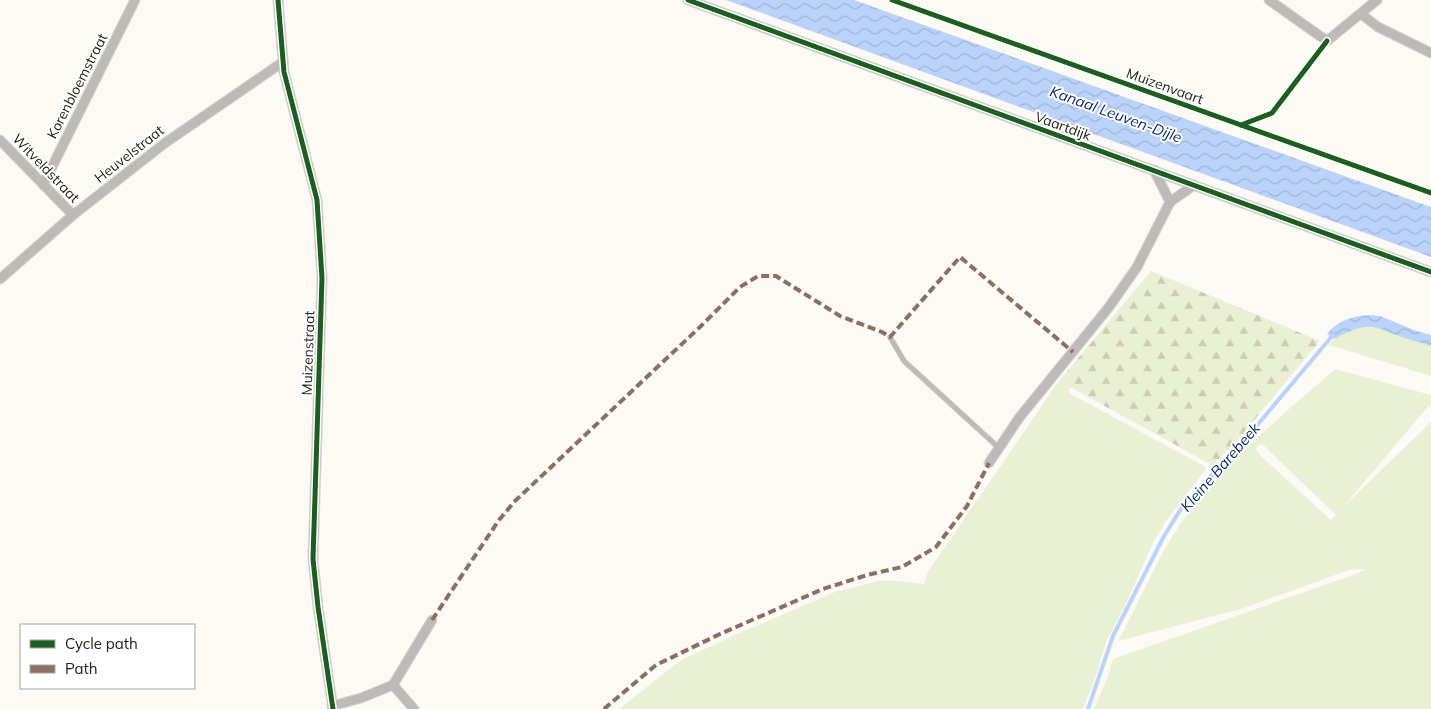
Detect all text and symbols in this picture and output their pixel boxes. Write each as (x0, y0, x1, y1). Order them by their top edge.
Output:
street label: Korenbloemstraat (43, 30, 111, 142)
street label: Muizenvaart (1124, 64, 1206, 108)
water label: Kanaal Leuven-Dijle (1047, 81, 1185, 147)
street label: Vaartdijk (1033, 108, 1094, 145)
street label: Heuvelstraat (91, 121, 167, 187)
street label: Witveldstraat (9, 130, 83, 206)
street label: Muizenstraat (298, 310, 318, 396)
water label: Kleine Barebeek (1176, 418, 1265, 515)
legend (20, 624, 195, 689)
text: Cycle path (65, 634, 138, 653)
text: Path (65, 659, 97, 678)

